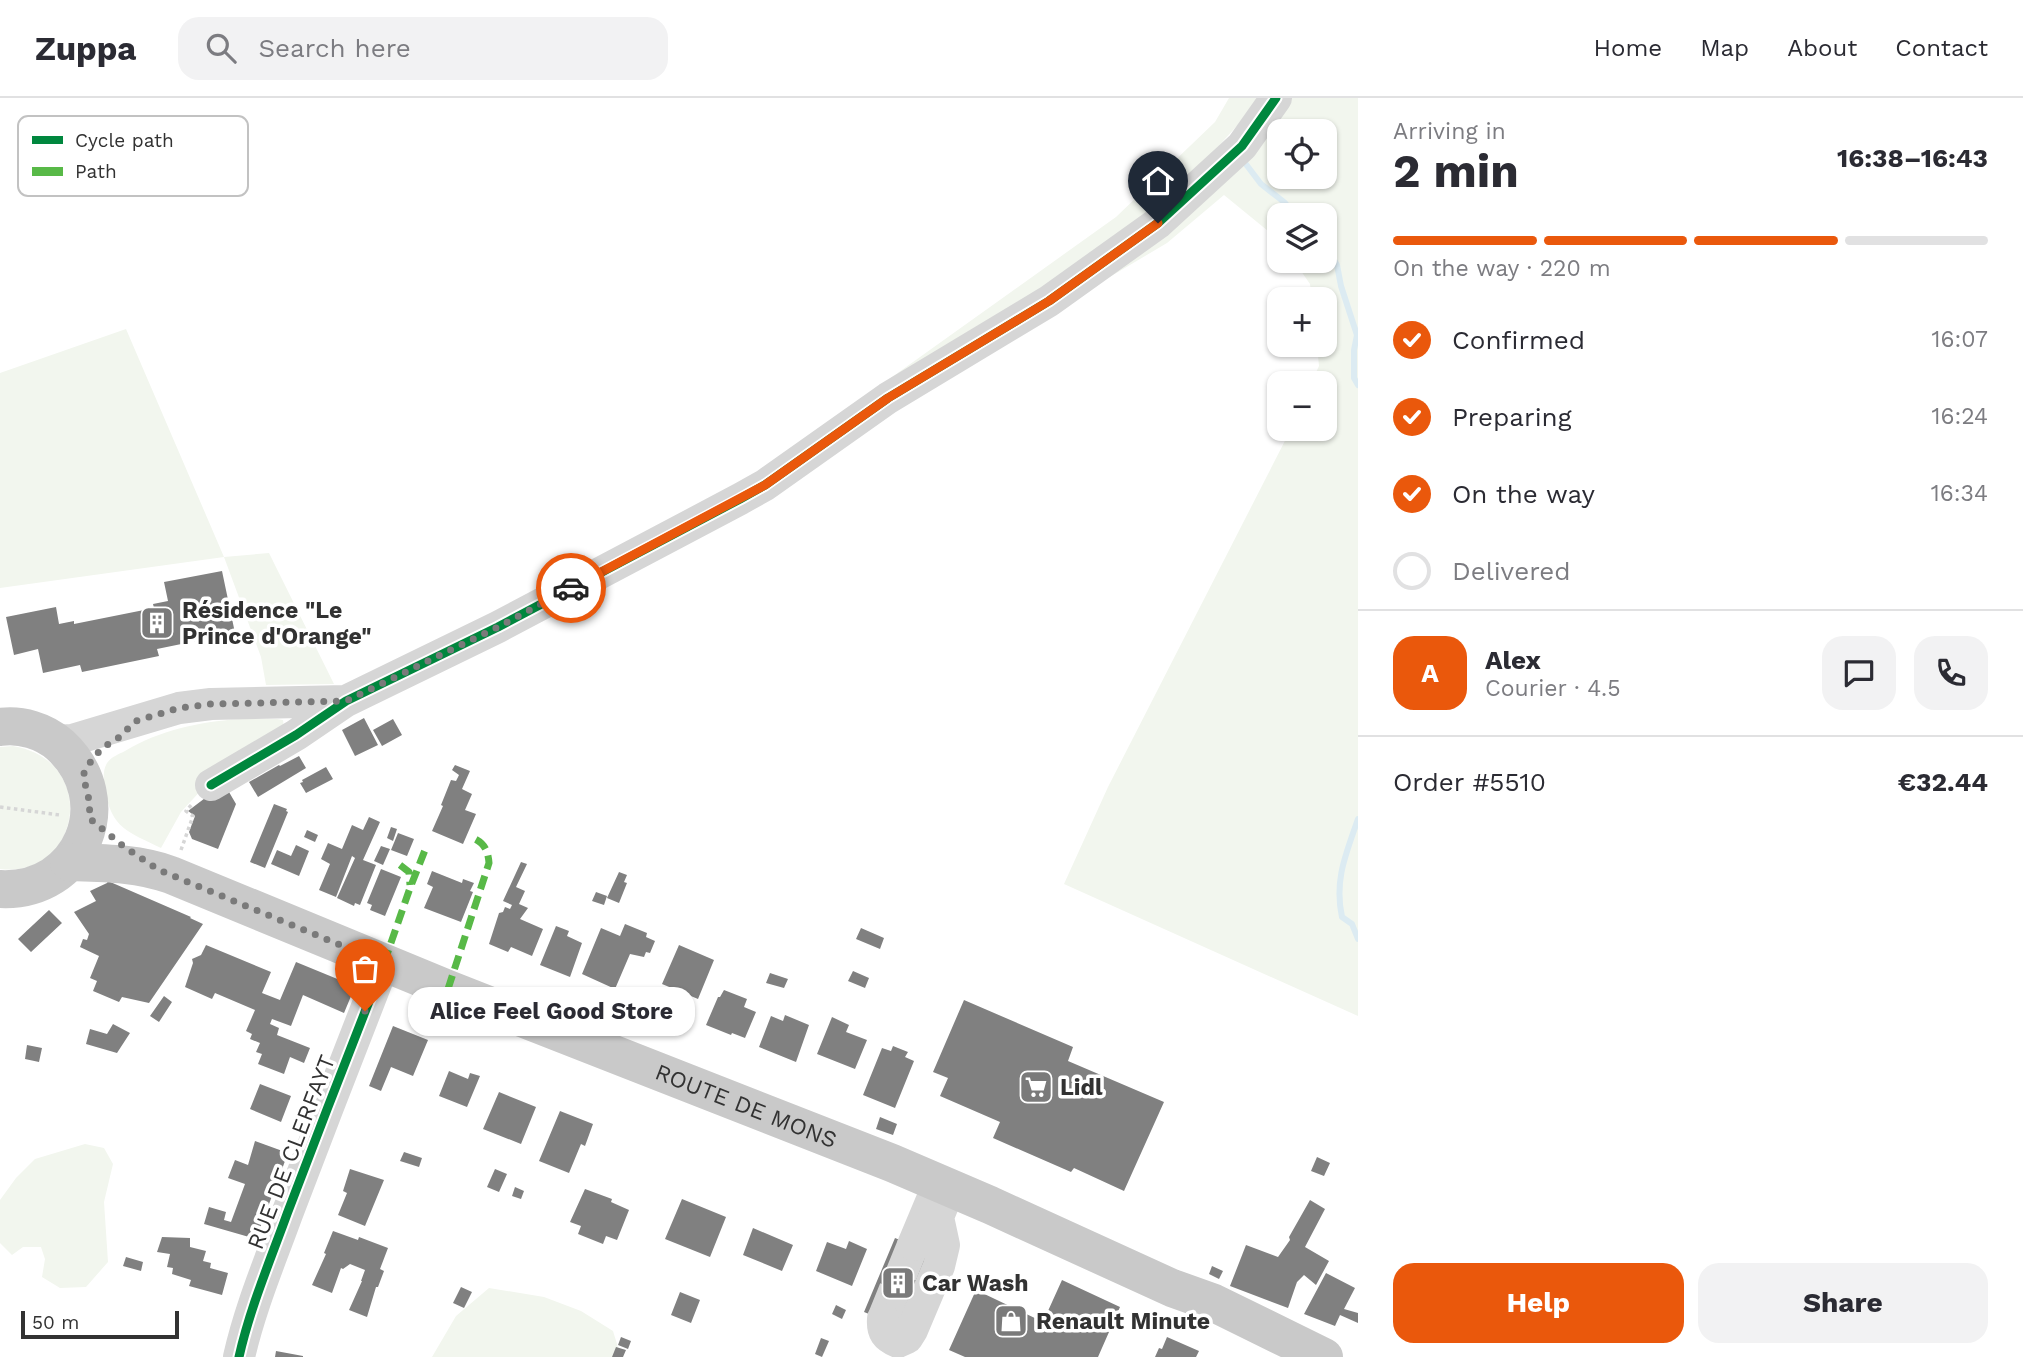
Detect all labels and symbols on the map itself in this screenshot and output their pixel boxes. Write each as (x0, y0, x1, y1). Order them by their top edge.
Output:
legend (18, 116, 248, 196)
text: Cycle path (75, 129, 174, 152)
pin (1128, 151, 1188, 223)
text: Path (75, 160, 117, 183)
courier (536, 553, 606, 623)
place label: Résidence "Le Prince d'Orange" (182, 597, 371, 650)
building icon: Résidence "Le Prince d'Orange" (138, 604, 176, 642)
pin (335, 939, 395, 1011)
callout: Alice Feel Good Store (407, 986, 694, 1035)
street label: RUE DE CLERFAYT (242, 1051, 341, 1253)
street label: ROUTE DE MONS (651, 1059, 841, 1154)
supermarket icon: Lidl (1017, 1068, 1055, 1106)
place label: Lidl (1060, 1074, 1103, 1101)
building icon: Car Wash (879, 1264, 917, 1302)
place label: Car Wash (922, 1270, 1029, 1297)
shop icon: Renault Minute (992, 1302, 1030, 1340)
scale bar (21, 1308, 178, 1340)
place label: Renault Minute (1036, 1308, 1210, 1335)

